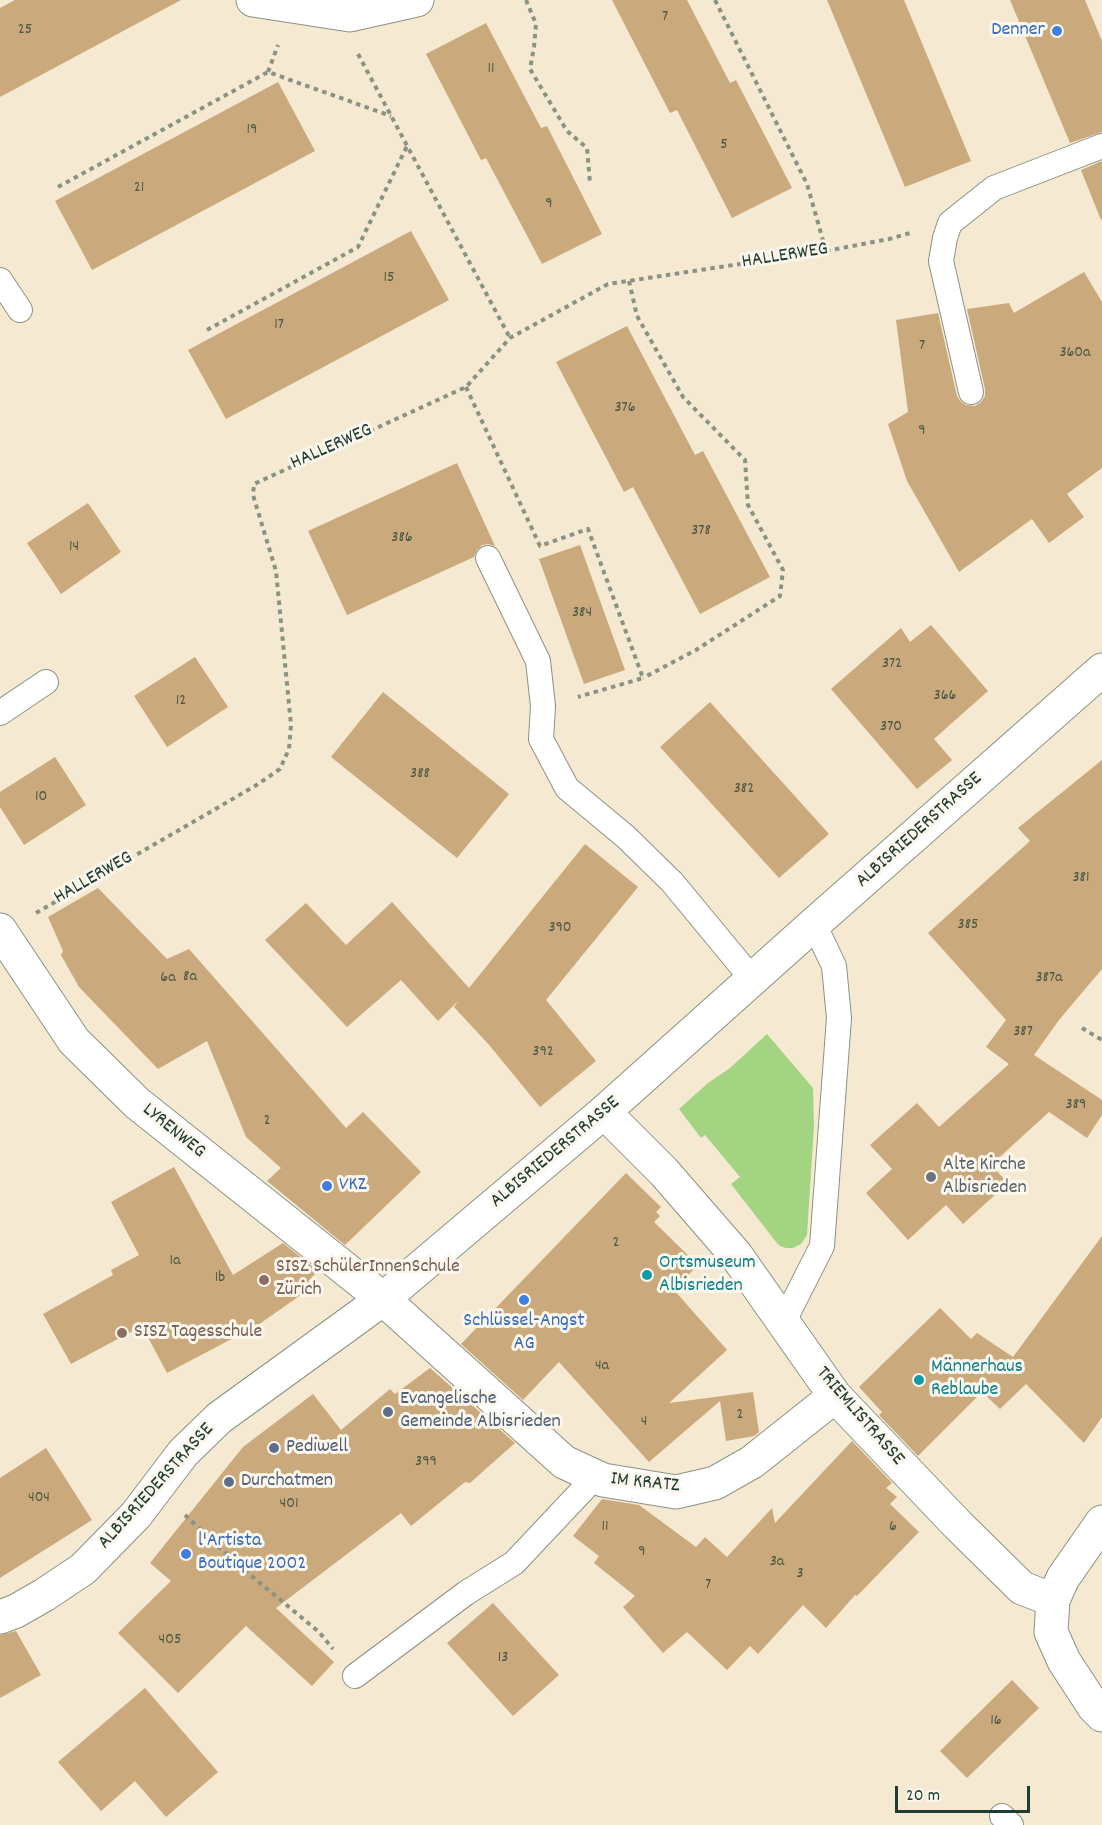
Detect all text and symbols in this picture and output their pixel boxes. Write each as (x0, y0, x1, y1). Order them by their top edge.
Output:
house number: 7 (662, 8, 668, 28)
place label: Denner (991, 19, 1045, 43)
house number: 25 (18, 21, 32, 41)
marker: Denner (1050, 24, 1064, 38)
house number: 11 (487, 60, 495, 80)
house number: 19 (247, 121, 257, 141)
house number: 5 (720, 136, 728, 156)
house number: 21 (134, 179, 144, 199)
house number: 9 (545, 195, 553, 215)
street label: HALLERWEG (740, 238, 830, 276)
house number: 15 (384, 269, 394, 289)
house number: 17 (274, 316, 284, 336)
house number: 7 (919, 337, 925, 357)
house number: 360a (1059, 344, 1091, 364)
house number: 376 (614, 399, 636, 419)
street label: HALLERWEG (287, 419, 377, 477)
house number: 9 (918, 422, 926, 442)
house number: 378 (691, 522, 711, 542)
house number: 386 (391, 529, 413, 549)
house number: 14 (69, 538, 79, 558)
house number: 384 (572, 604, 592, 624)
house number: 372 (882, 655, 902, 675)
house number: 366 (934, 687, 956, 707)
house number: 12 (176, 692, 186, 712)
house number: 370 (880, 718, 902, 738)
house number: 388 (410, 765, 430, 785)
street label: ALBISRIEDERSTRASSE (852, 768, 988, 894)
house number: 382 (734, 780, 754, 800)
house number: 10 (35, 788, 47, 808)
street label: HALLERWEG (50, 847, 138, 911)
house number: 381 (1072, 869, 1090, 889)
house number: 385 (958, 916, 978, 936)
house number: 390 (548, 919, 572, 939)
house number: 8a (183, 968, 197, 988)
house number: 6a (160, 969, 176, 989)
house number: 387a (1035, 969, 1063, 989)
house number: 387 (1013, 1023, 1033, 1043)
house number: 392 (532, 1043, 554, 1063)
street label: ALBISRIEDERSTRASSE (486, 1092, 626, 1214)
house number: 389 (1066, 1096, 1086, 1116)
street label: LYRENWEG (136, 1099, 210, 1165)
house number: 2 (264, 1112, 270, 1132)
place label: Alte Kirche Albisrieden (943, 1154, 1027, 1201)
marker: Alte Kirche Albisrieden (924, 1170, 938, 1184)
place label: VKZ (339, 1174, 367, 1198)
marker: VKZ (320, 1179, 334, 1193)
house number: 2 (613, 1234, 619, 1254)
house number: 1a (169, 1252, 181, 1272)
place label: Ortsmuseum Albisrieden (659, 1252, 756, 1299)
place label: SISZ SchülerInnenSchule Zürich (276, 1256, 460, 1303)
marker: Ortsmuseum Albisrieden (640, 1268, 654, 1282)
house number: 1b (215, 1269, 225, 1289)
marker: SISZ SchülerInnenSchule Zürich (257, 1273, 271, 1287)
marker: Schlüssel-Angst AG (517, 1293, 531, 1307)
place label: Schlüssel-Angst AG (463, 1310, 585, 1357)
place label: SISZ Tagesschule (134, 1321, 262, 1345)
marker: SISZ Tagesschule (115, 1326, 129, 1340)
place label: Männerhaus Reblaube (931, 1356, 1023, 1403)
house number: 4a (595, 1357, 609, 1377)
street label: TRIEMLISTRASSE (809, 1363, 909, 1471)
marker: Männerhaus Reblaube (912, 1373, 926, 1387)
place label: Evangelische Gemeinde Albisrieden (400, 1388, 561, 1435)
marker: Evangelische Gemeinde Albisrieden (381, 1405, 395, 1419)
house number: 2 (737, 1406, 743, 1426)
house number: 4 (641, 1413, 647, 1433)
street label: ALBISRIEDERSTRASSE (94, 1419, 220, 1555)
place label: Pediwell (286, 1436, 348, 1460)
marker: Pediwell (267, 1441, 281, 1455)
house number: 399 (415, 1453, 437, 1473)
street label: IM KRATZ (609, 1468, 681, 1500)
place label: Durchatmen (241, 1470, 333, 1494)
marker: Durchatmen (222, 1475, 236, 1489)
house number: 404 (28, 1489, 50, 1509)
house number: 401 (280, 1495, 298, 1515)
house number: 11 (601, 1518, 609, 1538)
house number: 6 (889, 1518, 897, 1538)
place label: l'Artista Boutique 2002 (198, 1530, 306, 1577)
house number: 9 (638, 1543, 646, 1563)
marker: l'Artista Boutique 2002 (179, 1547, 193, 1561)
house number: 3a (770, 1553, 784, 1573)
house number: 3 (796, 1565, 804, 1585)
house number: 7 (705, 1576, 711, 1596)
house number: 405 (159, 1631, 181, 1651)
house number: 13 (498, 1649, 508, 1669)
house number: 16 (990, 1712, 1002, 1732)
scale bar (898, 1774, 1033, 1812)
text: 20 m (906, 1784, 940, 1809)

